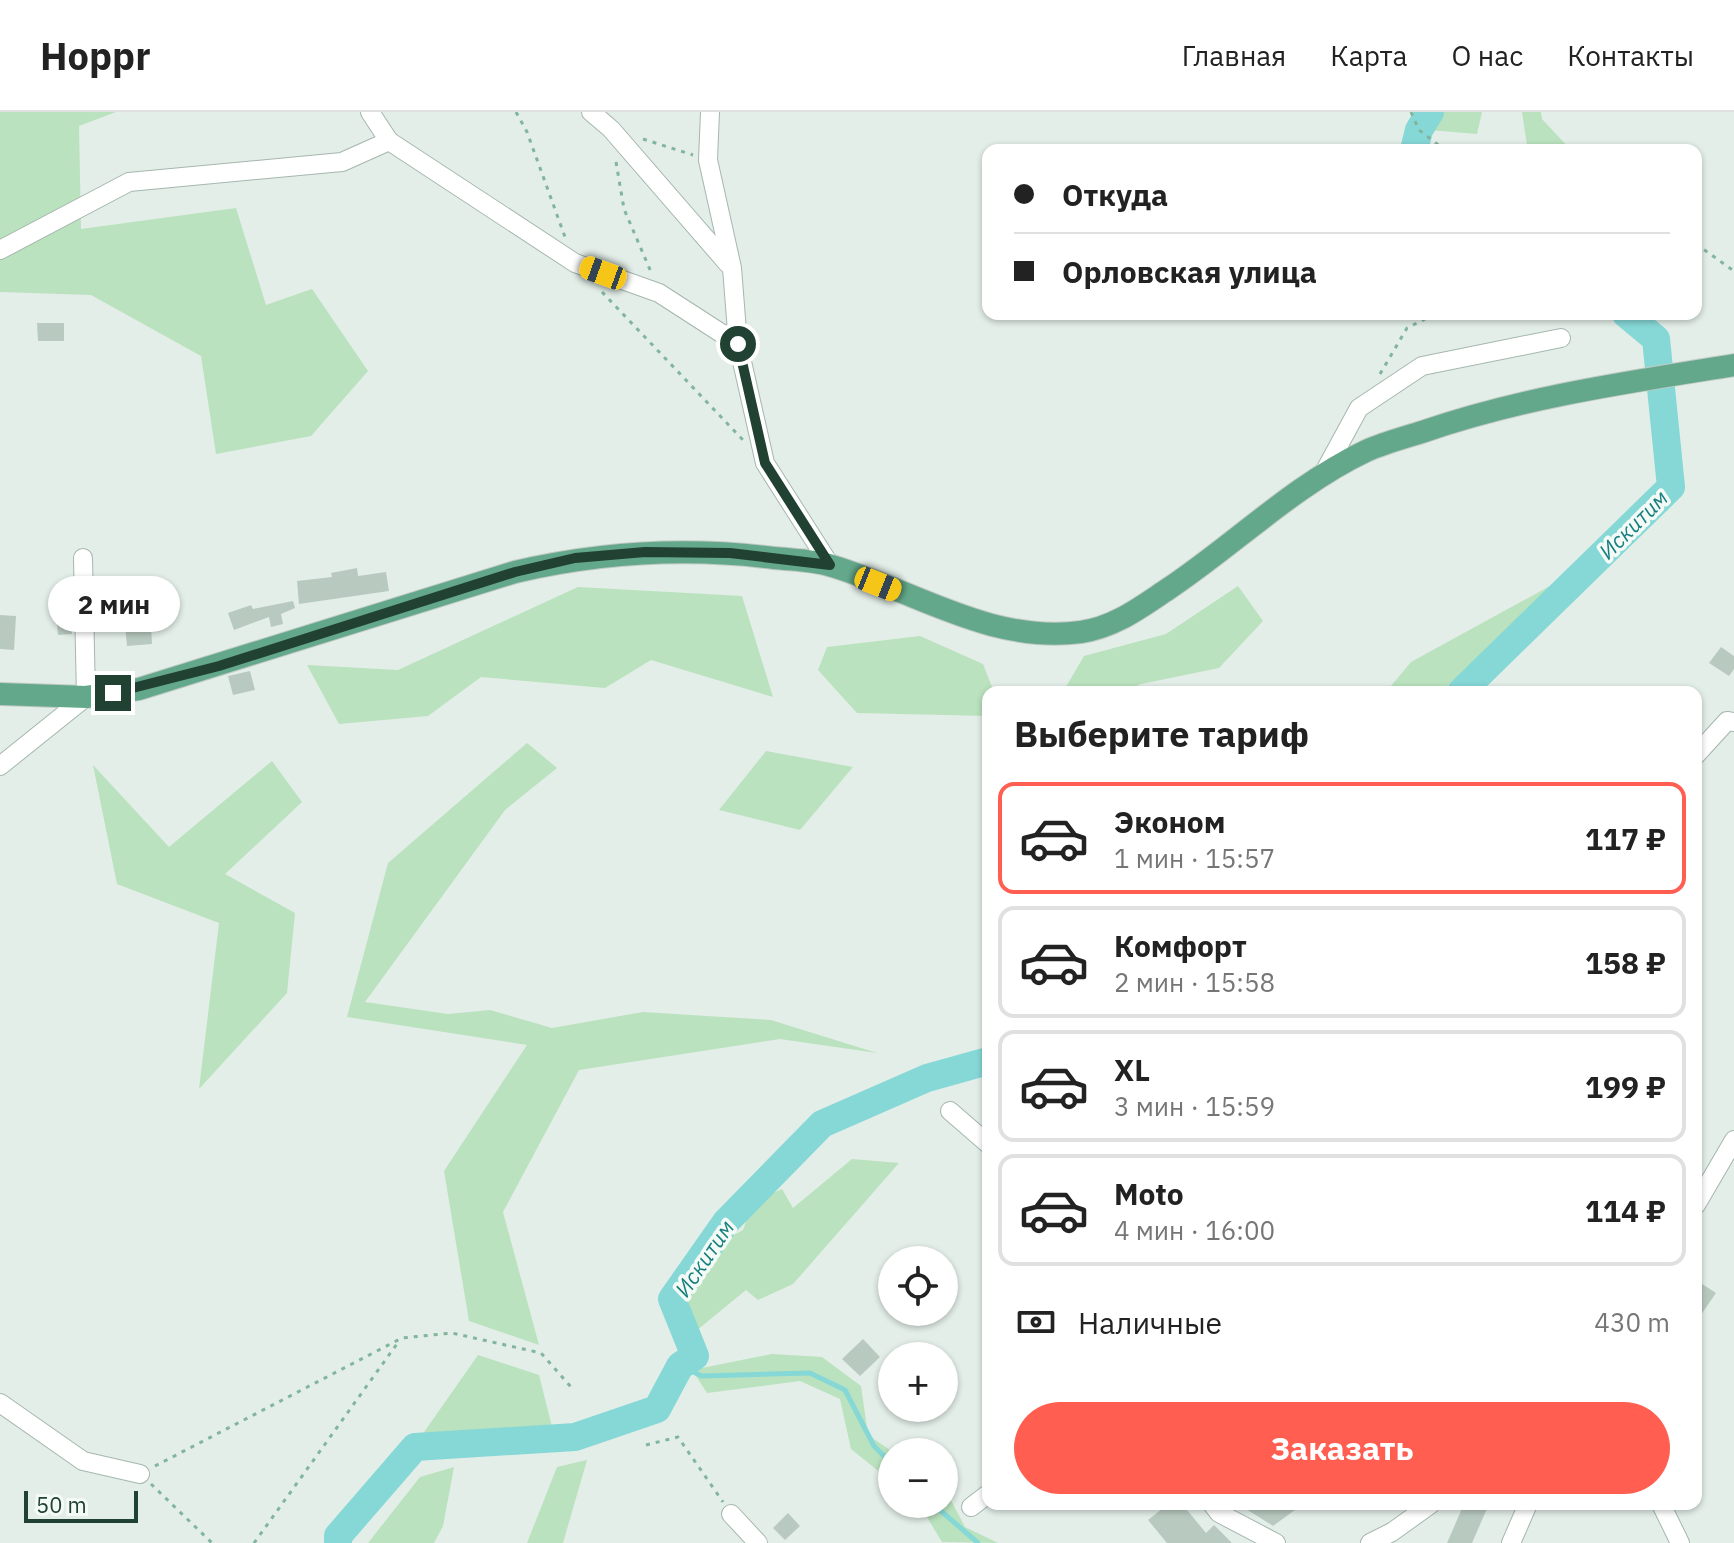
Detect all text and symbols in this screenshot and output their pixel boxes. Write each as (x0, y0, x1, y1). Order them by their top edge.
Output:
text: Hoppr (40, 31, 151, 80)
text: Главная (1182, 37, 1286, 74)
text: Карта (1330, 37, 1407, 74)
text: О нас (1451, 37, 1523, 74)
text: Контакты (1567, 37, 1694, 74)
text: Откуда (1062, 175, 1168, 214)
text: Орловская улица (1062, 252, 1317, 291)
car (576, 254, 630, 292)
route start (720, 326, 756, 362)
water label: Искитим (1592, 483, 1674, 565)
car (851, 564, 905, 604)
callout: 2 мин (47, 577, 179, 633)
text: 2 мин (78, 587, 150, 621)
route end (95, 675, 131, 711)
text: Выберите тариф (1014, 710, 1309, 757)
icon: car (1018, 802, 1090, 874)
text: Эконом (1114, 802, 1225, 841)
text: 117 ₽ (1585, 819, 1666, 858)
text: 1 мин · 15:57 (1114, 841, 1275, 875)
icon: car (1018, 926, 1090, 998)
text: Комфорт (1114, 926, 1247, 965)
text: 158 ₽ (1585, 943, 1666, 982)
text: 2 мин · 15:58 (1114, 965, 1275, 999)
icon: car (1018, 1050, 1090, 1122)
text: XL (1114, 1050, 1150, 1089)
text: 199 ₽ (1585, 1067, 1666, 1106)
text: 3 мин · 15:59 (1114, 1089, 1275, 1123)
icon: car (1018, 1174, 1090, 1246)
text: Moto (1114, 1174, 1184, 1213)
text: 114 ₽ (1585, 1191, 1666, 1230)
text: 4 мин · 16:00 (1114, 1213, 1275, 1247)
water label: Искитим (668, 1214, 740, 1302)
map controls (878, 1246, 958, 1518)
button: locate (878, 1246, 958, 1326)
icon: cash (1014, 1300, 1058, 1344)
text: Наличные (1078, 1303, 1222, 1342)
text: 430 m (1594, 1305, 1670, 1339)
button: + (878, 1342, 958, 1422)
button: Заказать (1014, 1402, 1670, 1494)
button: − (878, 1438, 958, 1518)
scale bar (24, 1487, 138, 1523)
text: 50 m (36, 1490, 87, 1519)

